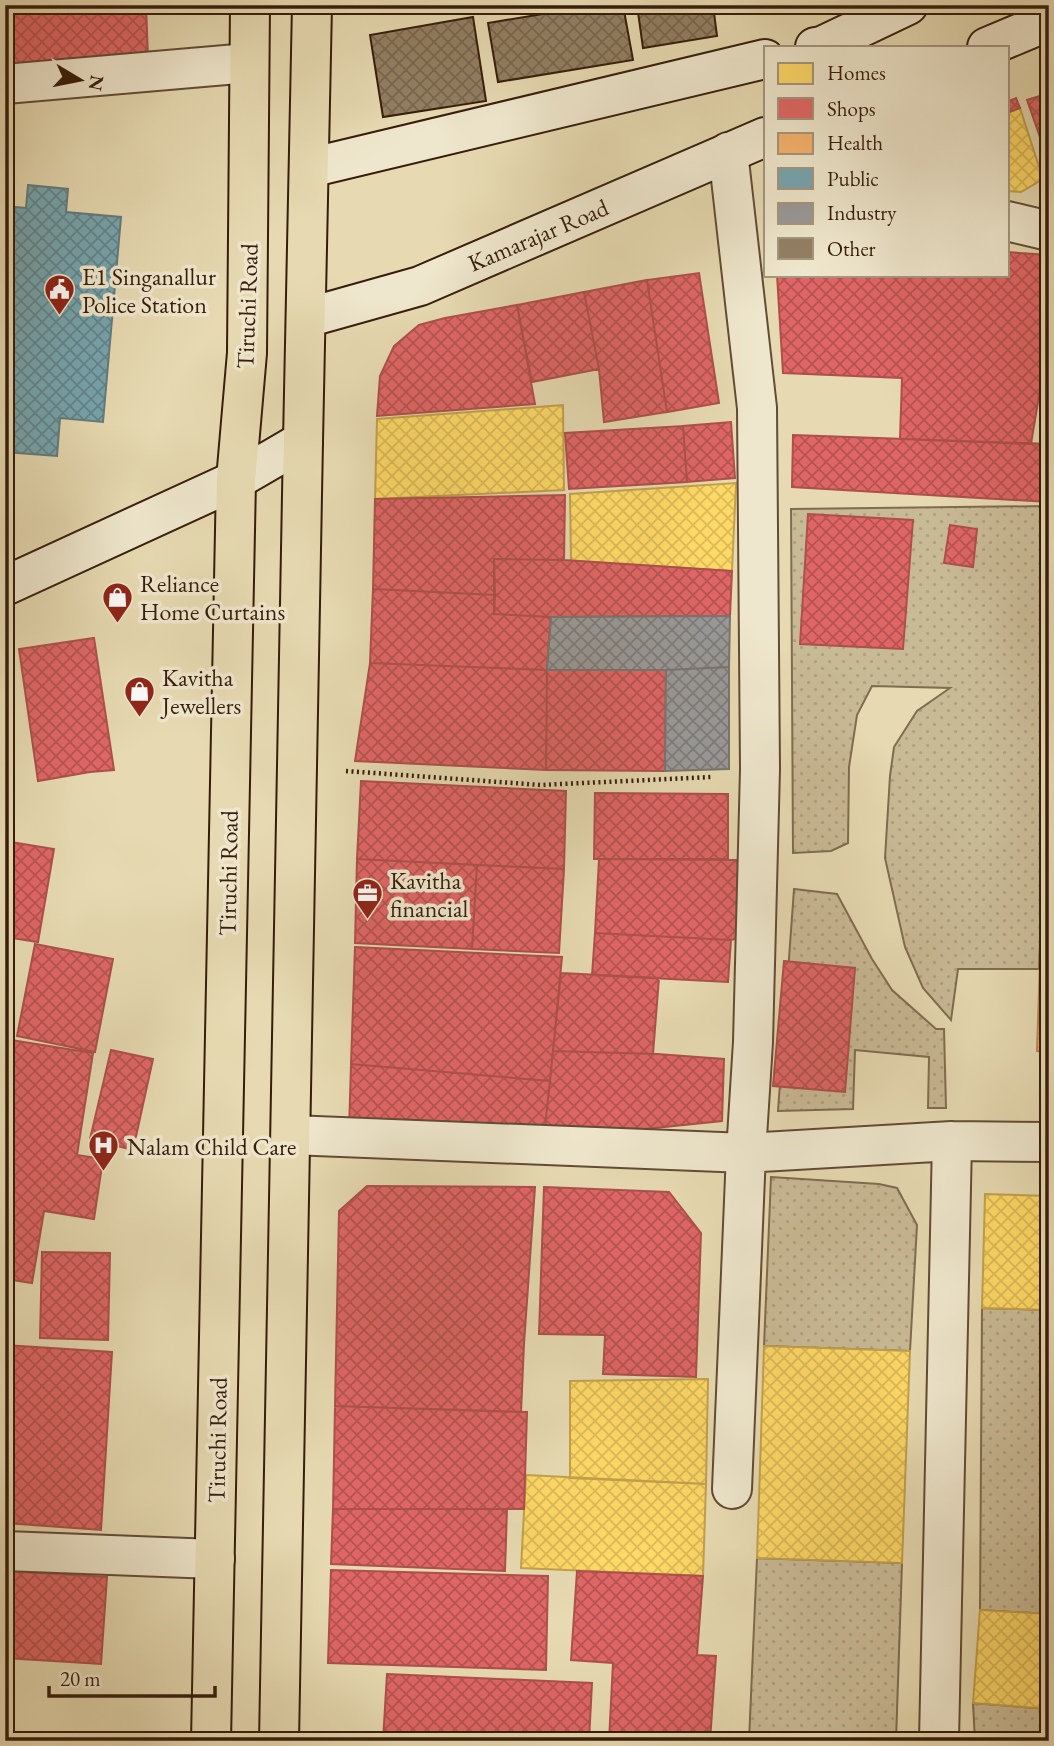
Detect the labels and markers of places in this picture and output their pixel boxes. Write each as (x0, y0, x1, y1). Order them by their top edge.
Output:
place label: E1 Singanallur Police Station (82, 261, 216, 320)
public building icon: E1 Singanallur Police Station (42, 273, 76, 317)
place label: Reliance Home Curtains (140, 568, 285, 627)
shop icon: Reliance Home Curtains (100, 580, 134, 624)
place label: Kavitha Jewellers (160, 662, 241, 721)
shop icon: Kavitha Jewellers (122, 674, 156, 718)
place label: Kavitha financial (390, 865, 469, 924)
office icon: Kavitha financial (350, 877, 384, 921)
hospital icon: Nalam Child Care (87, 1129, 121, 1173)
place label: Nalam Child Care (127, 1131, 296, 1162)

